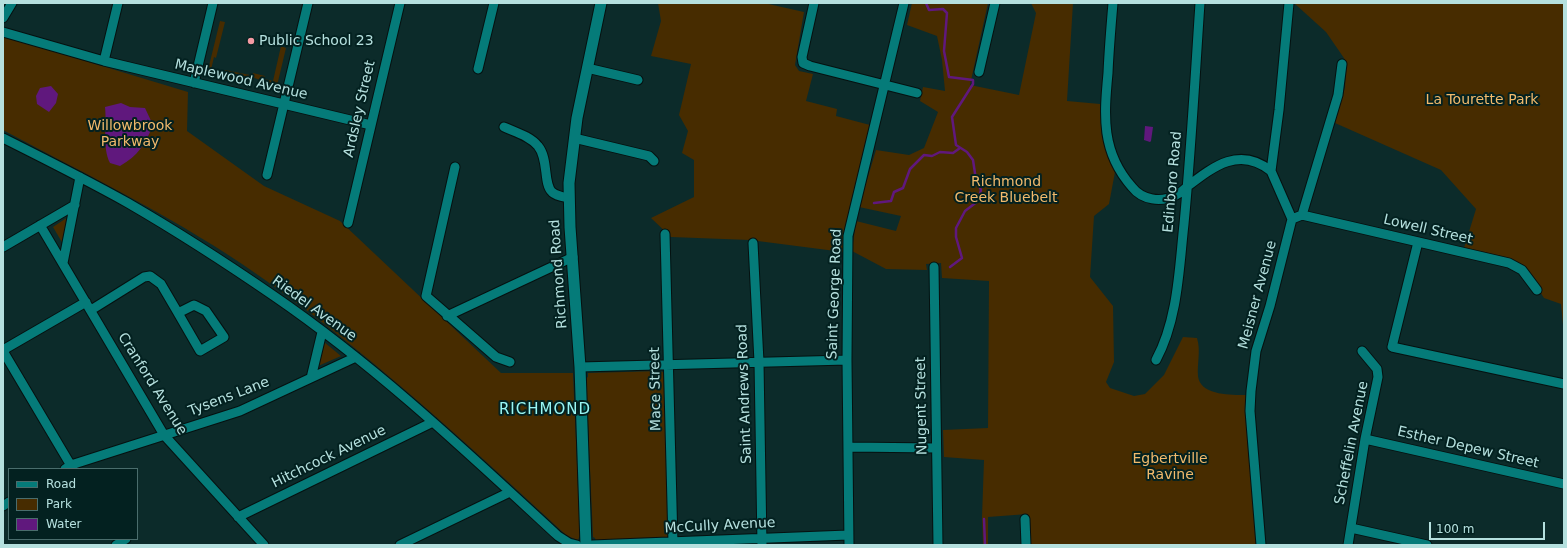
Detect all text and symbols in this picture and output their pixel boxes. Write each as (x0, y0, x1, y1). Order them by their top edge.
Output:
place label: Public School 23 (259, 33, 374, 49)
marker: Public School 23 (246, 36, 256, 46)
street label: Maplewood Avenue (173, 57, 309, 103)
street label: Ardsley Street (341, 59, 379, 159)
park label: La Tourette Park (1426, 92, 1538, 108)
park label: Willowbrook Parkway (88, 118, 172, 150)
street label: Edinboro Road (1160, 131, 1186, 233)
park label: Richmond Creek Bluebelt (955, 174, 1057, 206)
street label: Lowell Street (1382, 212, 1474, 248)
street label: Richmond Road (547, 219, 571, 329)
street label: Saint George Road (824, 228, 846, 360)
street label: Meisner Avenue (1235, 239, 1281, 351)
street label: Riedel Avenue (269, 273, 359, 345)
street label: Saint Andrews Road (734, 324, 756, 464)
street label: Cranford Avenue (114, 330, 190, 438)
street label: Mace Street (647, 347, 665, 431)
street label: Nugent Street (913, 357, 931, 455)
street label: Tysens Lane (186, 374, 272, 420)
street label: Scheffelin Avenue (1332, 380, 1372, 506)
district label: RICHMOND (499, 401, 591, 419)
street label: Hitchcock Avenue (269, 422, 389, 492)
street label: Esther Depew Street (1396, 424, 1540, 472)
park label: Egbertville Ravine (1132, 451, 1208, 484)
legend (8, 468, 138, 540)
text: Road (46, 477, 76, 491)
text: Park (46, 497, 72, 511)
scale bar (1431, 514, 1547, 540)
street label: McCully Avenue (664, 515, 776, 537)
text: Water (46, 517, 81, 531)
text: 100 m (1436, 522, 1474, 536)

